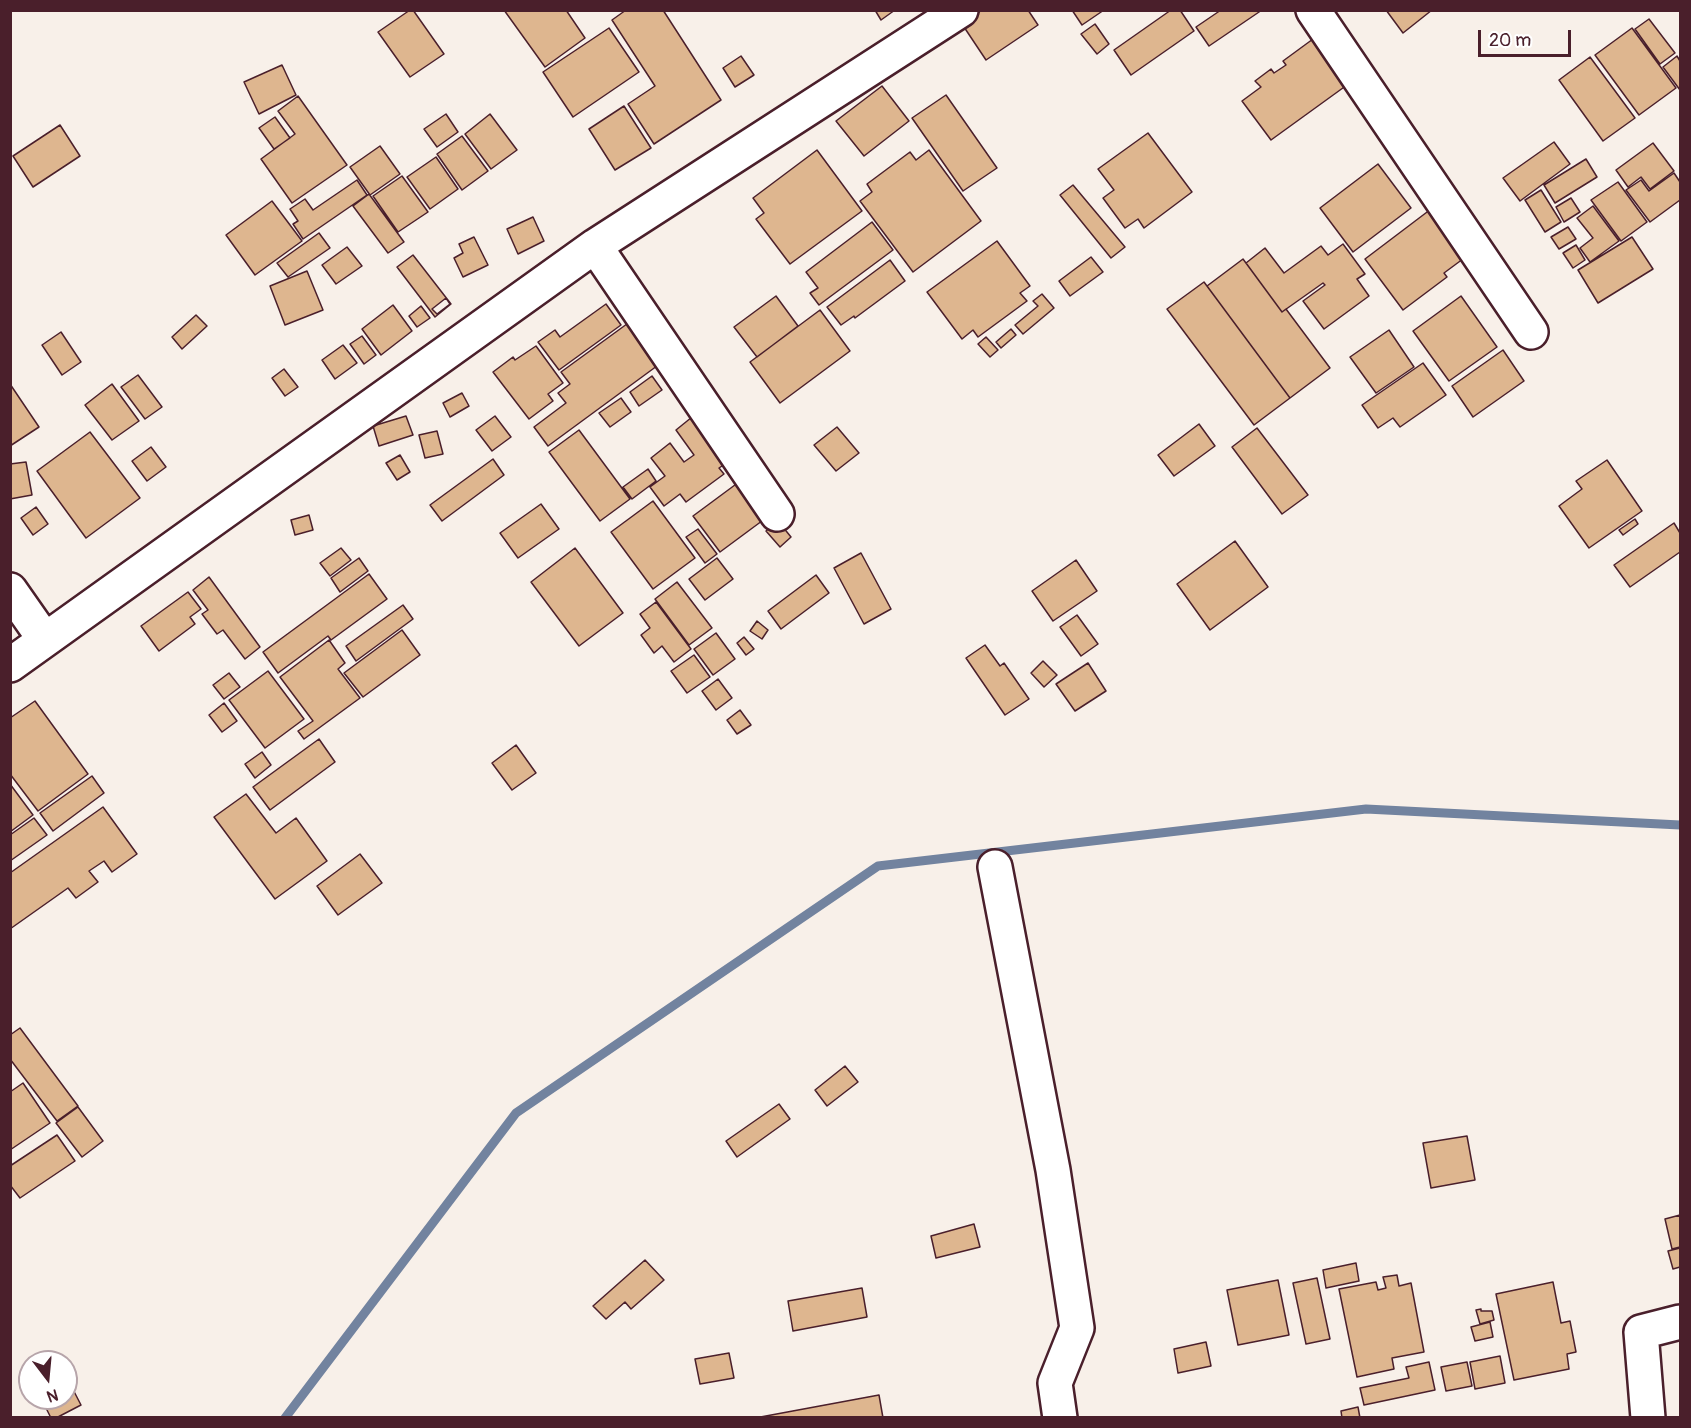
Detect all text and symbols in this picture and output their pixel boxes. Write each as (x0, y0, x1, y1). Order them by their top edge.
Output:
scale bar (1481, 18, 1574, 56)
text: 20 m (1489, 29, 1531, 52)
north arrow (18, 1350, 78, 1410)
text: N (44, 1384, 60, 1406)

